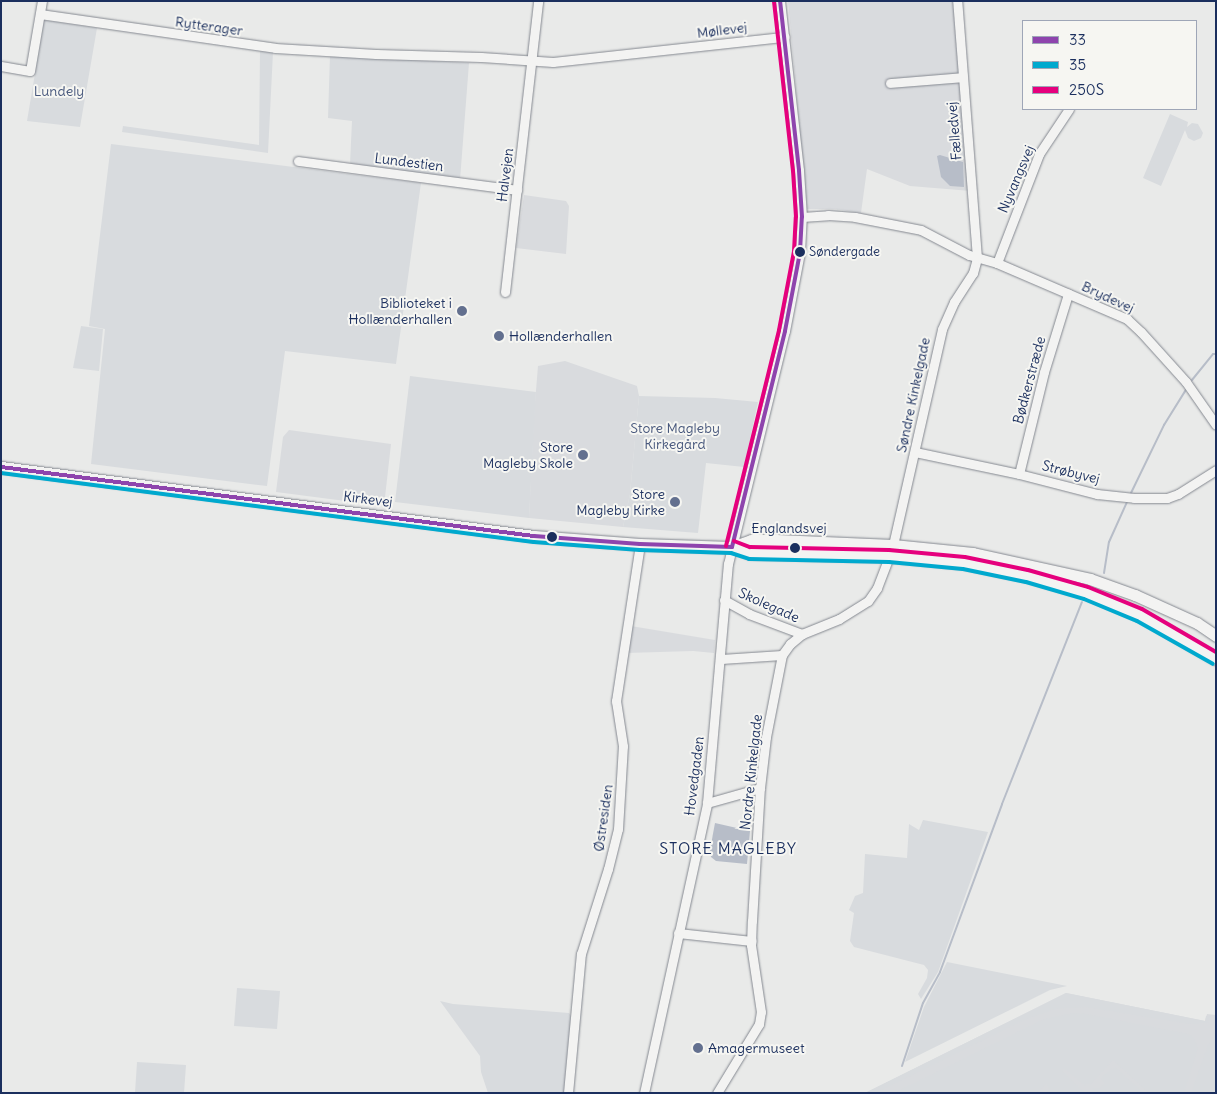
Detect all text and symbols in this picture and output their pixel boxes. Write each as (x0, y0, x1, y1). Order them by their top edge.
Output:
street label: Rytterager (174, 13, 244, 39)
street label: Møllevej (696, 19, 748, 41)
legend (1022, 20, 1197, 110)
text: 33 (1069, 30, 1086, 49)
text: 35 (1069, 55, 1086, 74)
text: 250S (1069, 80, 1104, 99)
park label: Lundely (34, 83, 84, 99)
street label: Fælledvej (943, 101, 965, 161)
street label: Nyvangsvej (994, 143, 1038, 215)
street label: Halvejen (493, 147, 517, 203)
street label: Lundestien (374, 149, 444, 175)
place label: Søndergade (809, 244, 880, 260)
marker: Søndergade (795, 247, 805, 257)
street label: Brydevej (1079, 278, 1137, 316)
place label: Biblioteket i Hollænderhallen (349, 295, 452, 328)
marker: Biblioteket i Hollænderhallen (456, 305, 468, 317)
place label: Hollænderhallen (509, 328, 612, 344)
marker: Hollænderhallen (493, 330, 505, 342)
street label: Bødkerstræde (1009, 334, 1049, 426)
street label: Søndre Kinkelgade (893, 336, 933, 454)
park label: Store Magleby Kirkegård (630, 420, 720, 452)
place label: Store Magleby Skole (483, 439, 573, 472)
marker: Store Magleby Skole (577, 449, 589, 461)
street label: Strøbyvej (1040, 457, 1102, 487)
place label: Store Magleby Kirke (576, 486, 665, 518)
street label: Kirkevej (342, 488, 394, 510)
marker: Store Magleby Kirke (669, 496, 681, 508)
street label: Englandsvej (751, 520, 827, 536)
unlabelled marker (547, 532, 557, 542)
unlabelled marker (790, 543, 800, 553)
street label: Skolegade (736, 584, 802, 626)
street label: Nordre Kinkelgade (737, 713, 765, 831)
street label: Hovedgaden (681, 735, 707, 817)
street label: Østresiden (590, 783, 616, 853)
district label: STORE MAGLEBY (658, 838, 798, 858)
place label: Amagermuseet (708, 1040, 805, 1056)
marker: Amagermuseet (692, 1042, 704, 1054)

